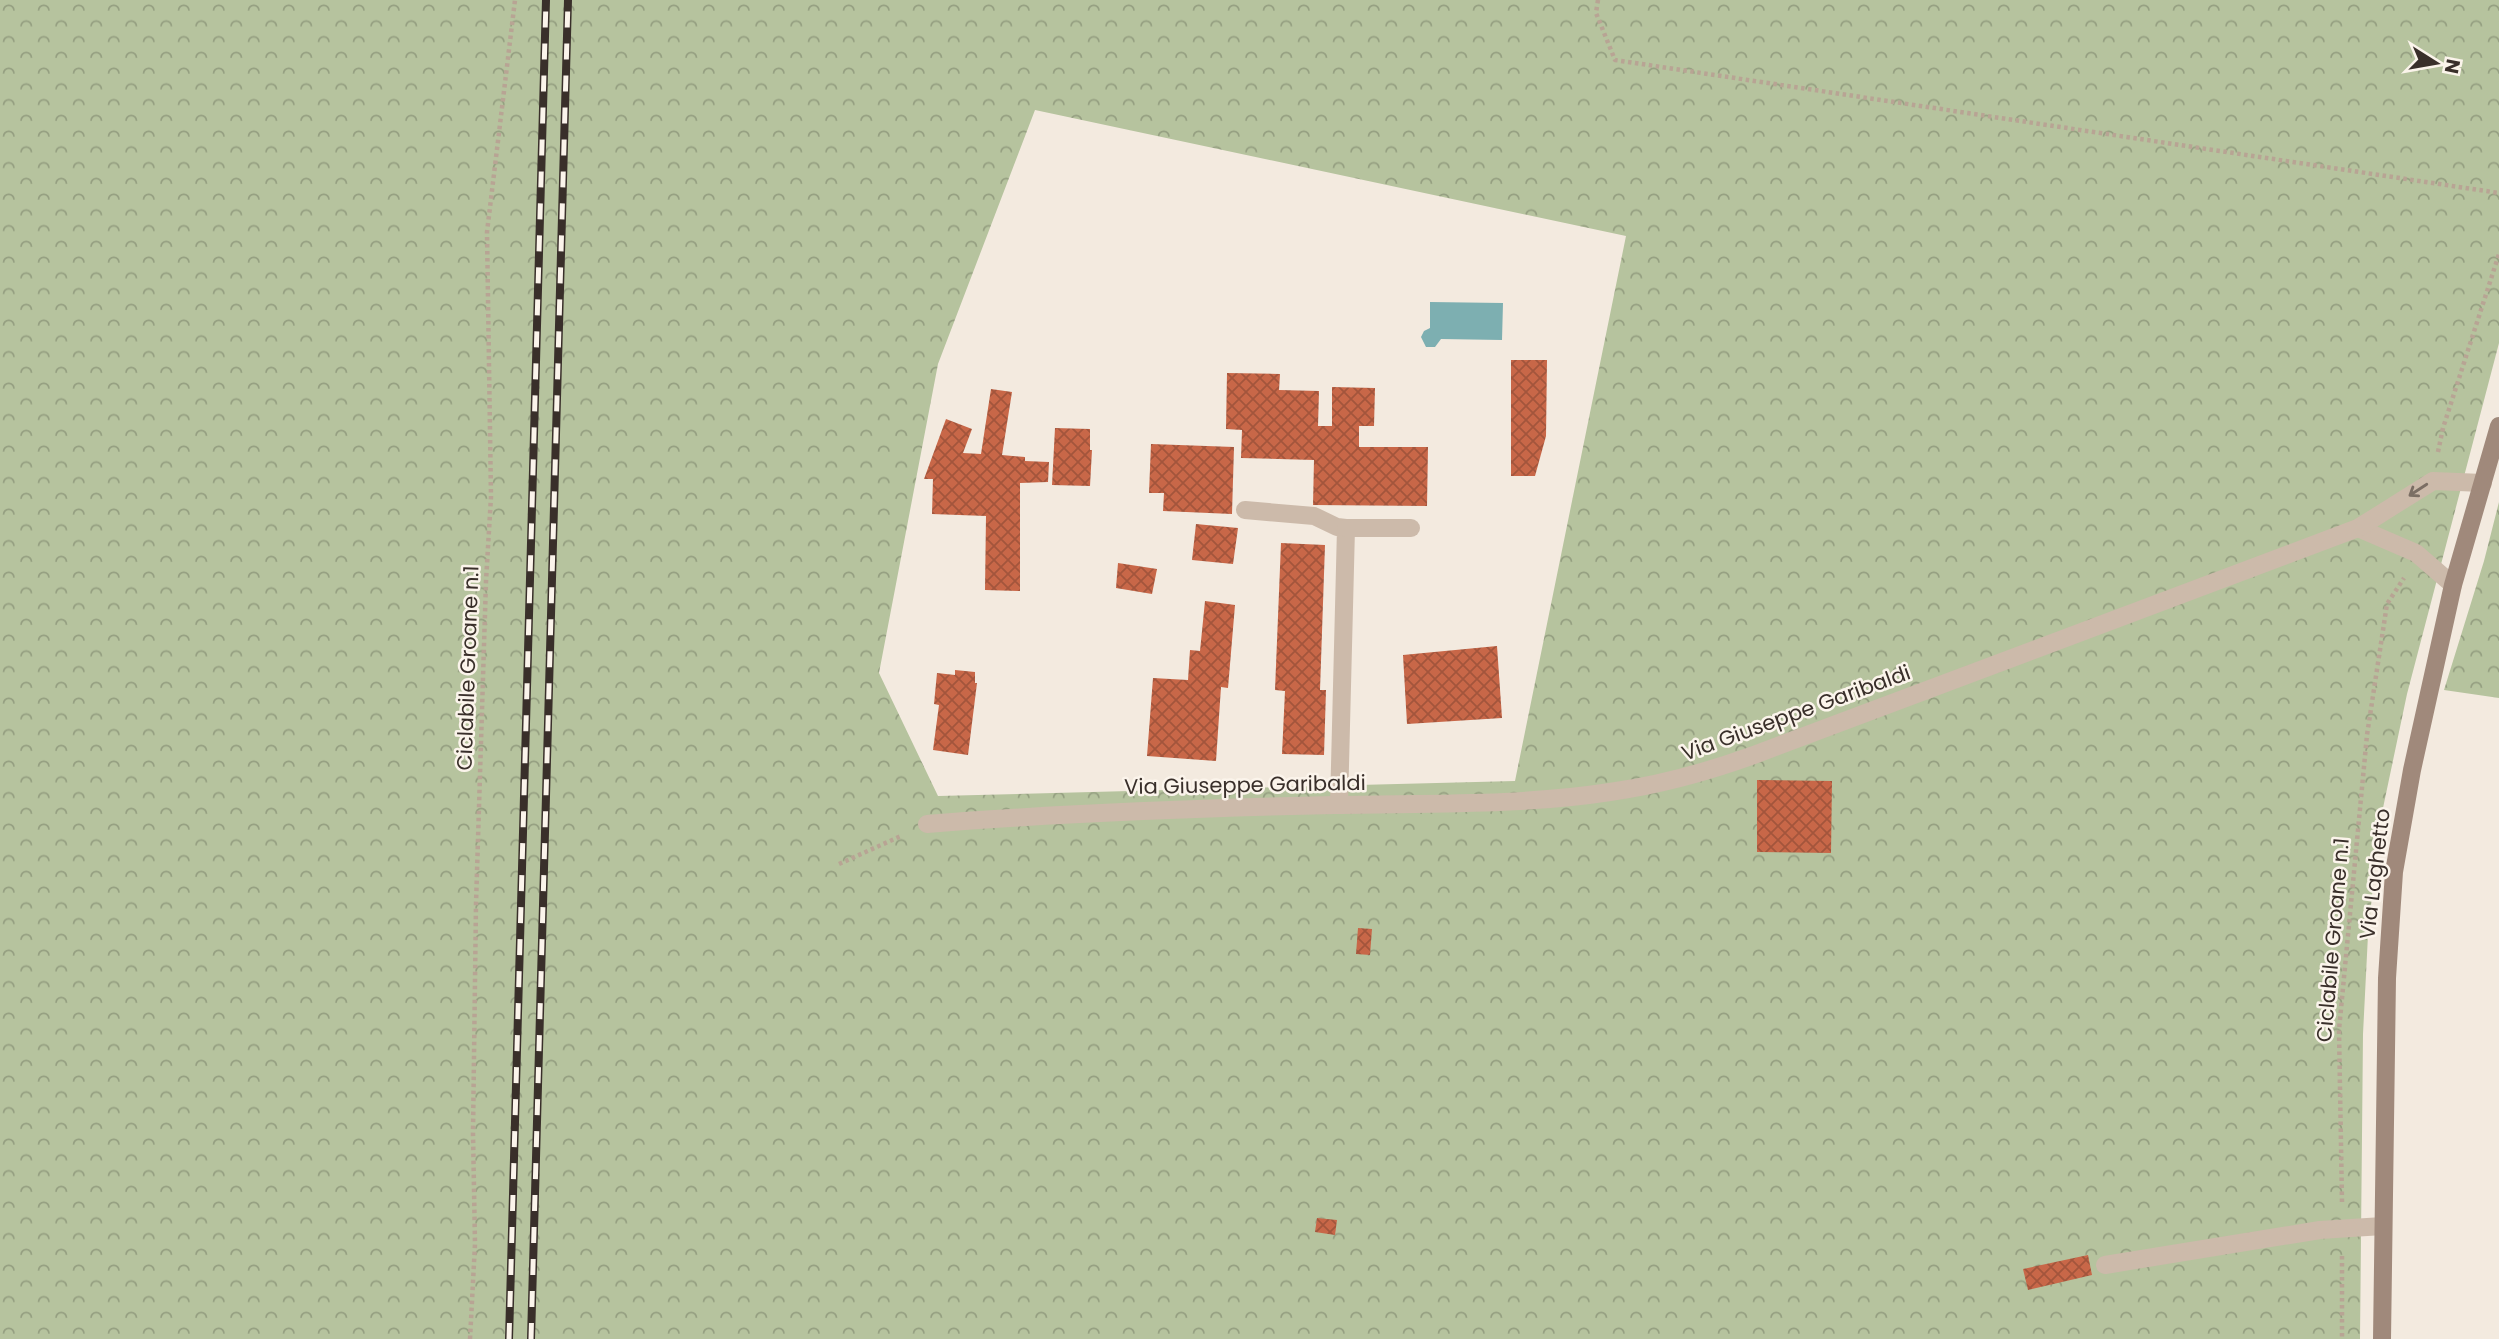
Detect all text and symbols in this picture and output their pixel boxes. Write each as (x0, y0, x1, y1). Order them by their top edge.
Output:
north arrow (2401, 28, 2471, 98)
text: N (2438, 57, 2467, 76)
one-way arrow (2409, 483, 2428, 497)
street label: Ciclabile Groane n.1 (449, 565, 486, 771)
street label: Via Giuseppe Garibaldi (1677, 658, 1914, 767)
street label: Via Giuseppe Garibaldi (1124, 768, 1366, 801)
street label: Via Laghetto (2352, 807, 2397, 941)
street label: Ciclabile Groane n.1 (2309, 837, 2356, 1043)

